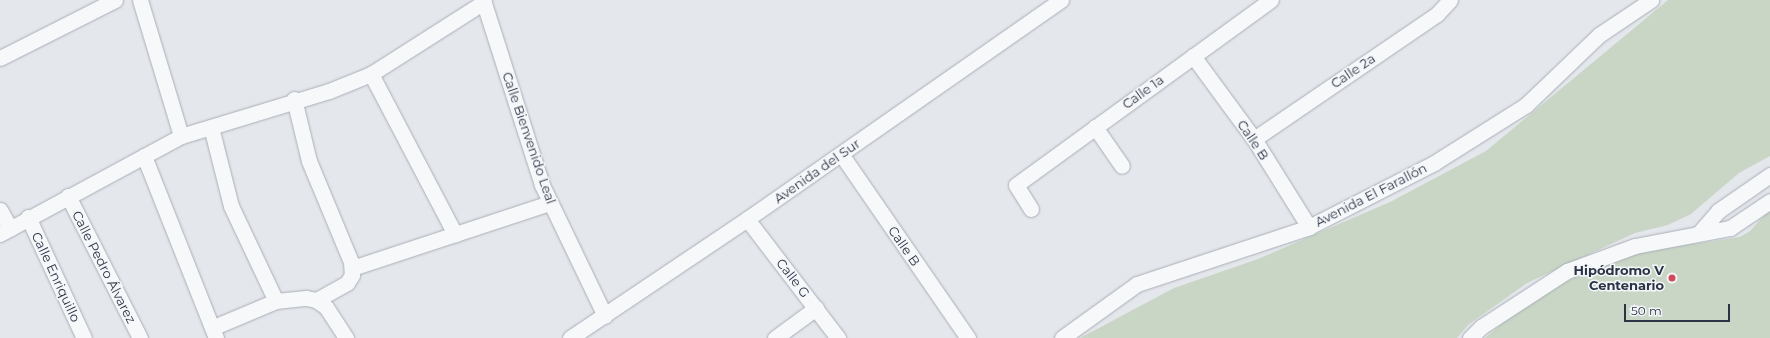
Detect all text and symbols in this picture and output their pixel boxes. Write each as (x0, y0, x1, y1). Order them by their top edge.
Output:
street label: Calle 2a (1328, 51, 1378, 91)
street label: Calle Bienvenido Leal (499, 70, 559, 206)
street label: Calle 1a (1119, 72, 1167, 112)
street label: Calle B (1234, 117, 1272, 163)
street label: Avenida del Sur (771, 136, 863, 206)
street label: Avenida El Farallón (1312, 160, 1430, 230)
street label: Calle Pedro Álvarez (69, 208, 139, 326)
street label: Calle B (885, 223, 923, 269)
street label: Calle Enriquillo (28, 230, 84, 324)
street label: Calle G (773, 255, 813, 301)
place label: Hipódromo V Centenario (1574, 263, 1664, 294)
marker: Hipódromo V Centenario (1667, 273, 1677, 283)
scale bar (1626, 296, 1732, 322)
text: 50 m (1631, 303, 1662, 318)

